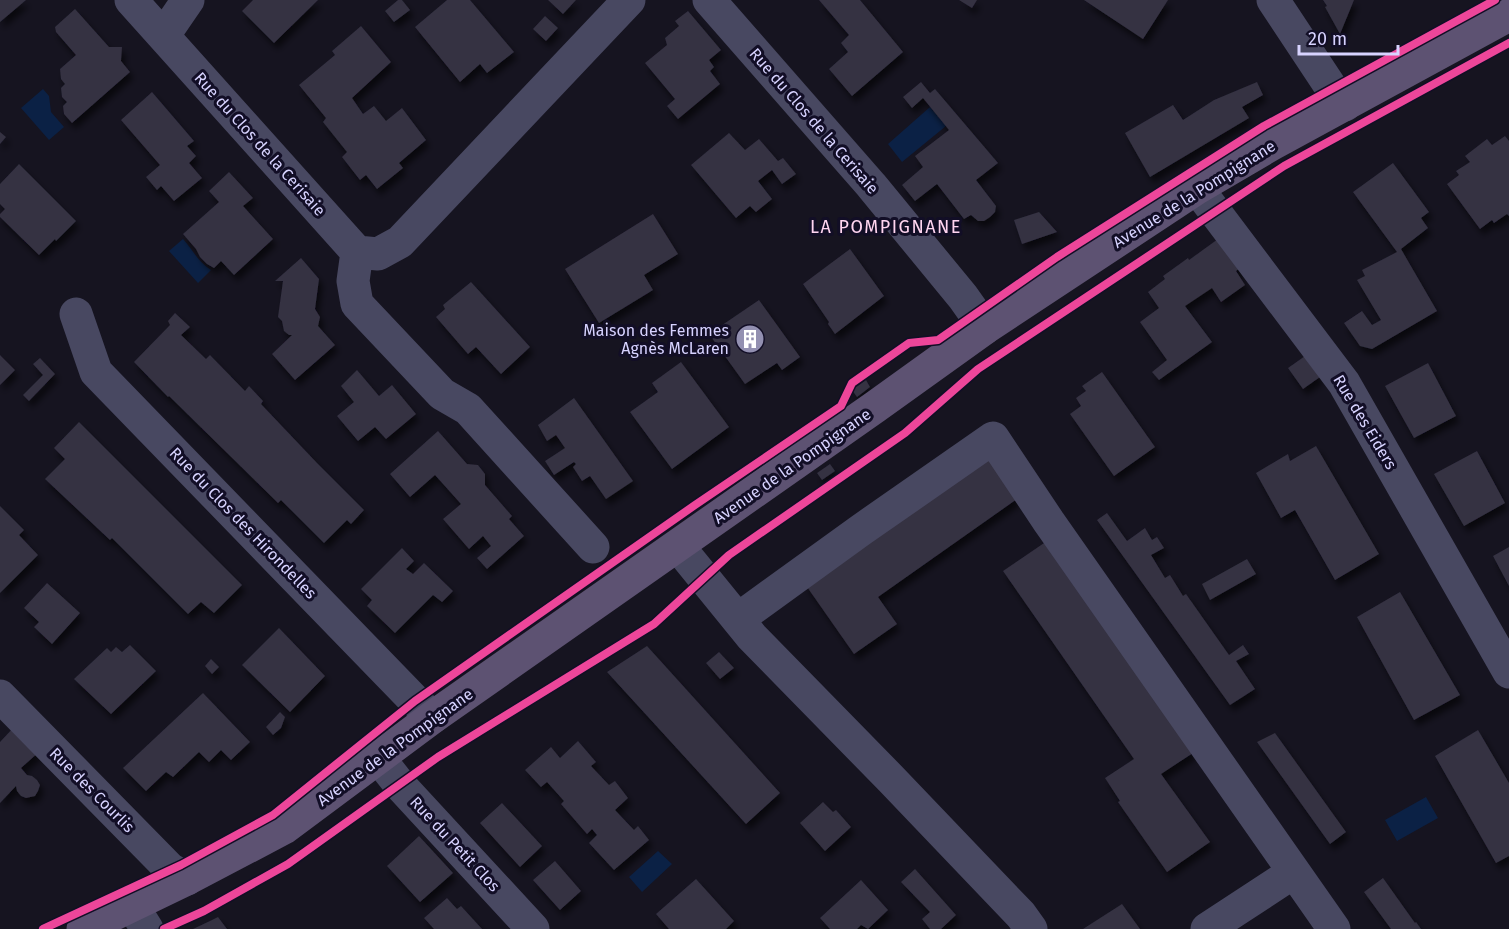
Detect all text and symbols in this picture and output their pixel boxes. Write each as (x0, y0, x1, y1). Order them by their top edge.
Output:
scale bar (1299, 18, 1398, 56)
text: 20 m (1308, 28, 1347, 50)
street label: Rue du Clos de la Cerisaie (746, 44, 882, 198)
street label: Rue du Clos de la Cerisaie (190, 68, 330, 220)
street label: Avenue de la Pompignane (1109, 136, 1279, 252)
district label: LA POMPIGNANE (810, 216, 962, 238)
place label: Maison des Femmes Agnès McLaren (583, 321, 729, 358)
building icon: Maison des Femmes Agnès McLaren (734, 323, 766, 355)
street label: Rue des Eiders (1329, 371, 1401, 473)
street label: Avenue de la Pompignane (710, 404, 874, 528)
street label: Rue du Clos des Hirondelles (166, 443, 320, 603)
street label: Avenue de la Pompignane (313, 684, 477, 810)
street label: Rue des Courlis (46, 744, 138, 836)
street label: Rue du Petit Clos (406, 792, 504, 896)

